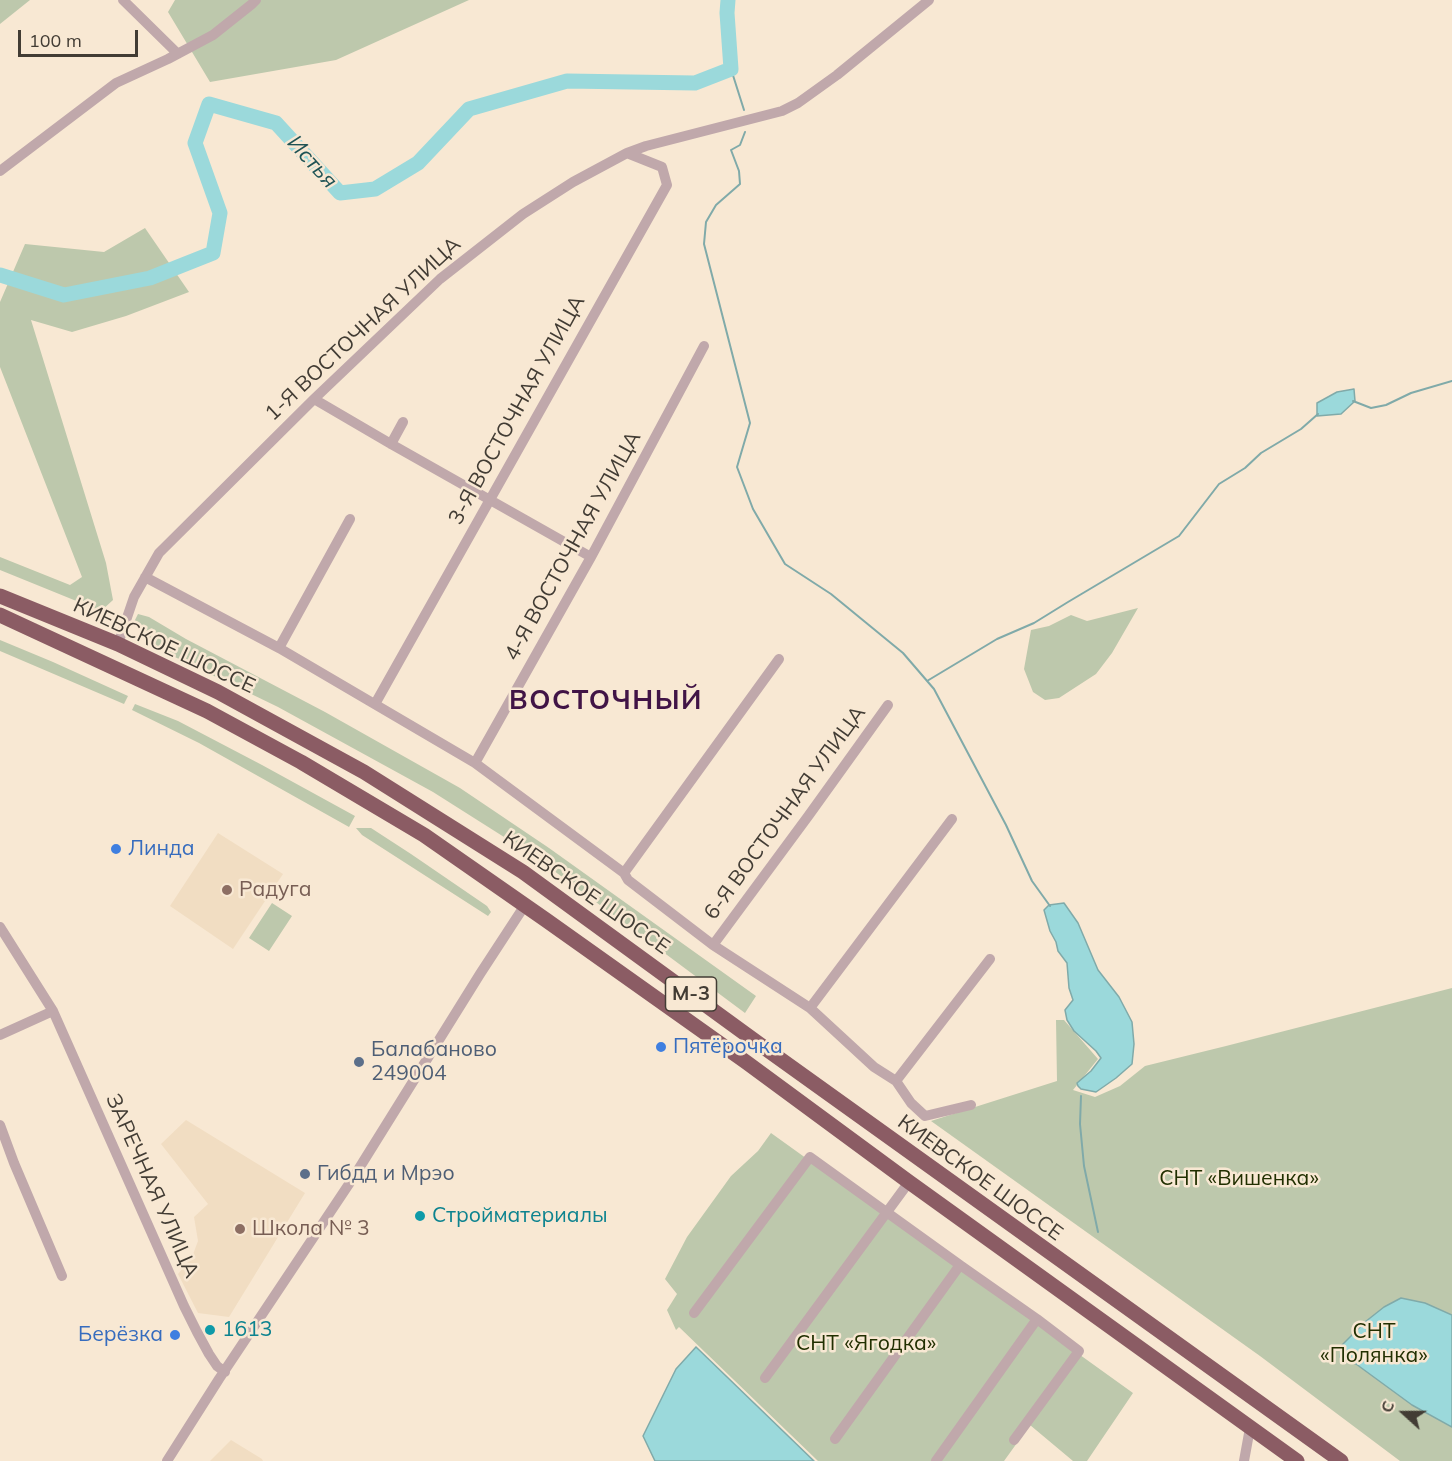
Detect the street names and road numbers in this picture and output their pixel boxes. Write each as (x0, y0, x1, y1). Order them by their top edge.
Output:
street label: 1-Я ВОСТОЧНАЯ УЛИЦА (260, 232, 466, 426)
street label: 3-Я ВОСТОЧНАЯ УЛИЦА (443, 291, 591, 529)
street label: 4-Я ВОСТОЧНАЯ УЛИЦА (499, 427, 647, 665)
street label: КИЕВСКОЕ ШОССЕ (69, 593, 259, 699)
street label: 6-Я ВОСТОЧНАЯ УЛИЦА (699, 701, 871, 925)
street label: КИЕВСКОЕ ШОССЕ (498, 826, 674, 960)
road number: М-3 (666, 977, 716, 1011)
street label: ЗАРЕЧНАЯ УЛИЦА (100, 1090, 204, 1282)
street label: КИЕВСКОЕ ШОССЕ (893, 1110, 1067, 1246)

